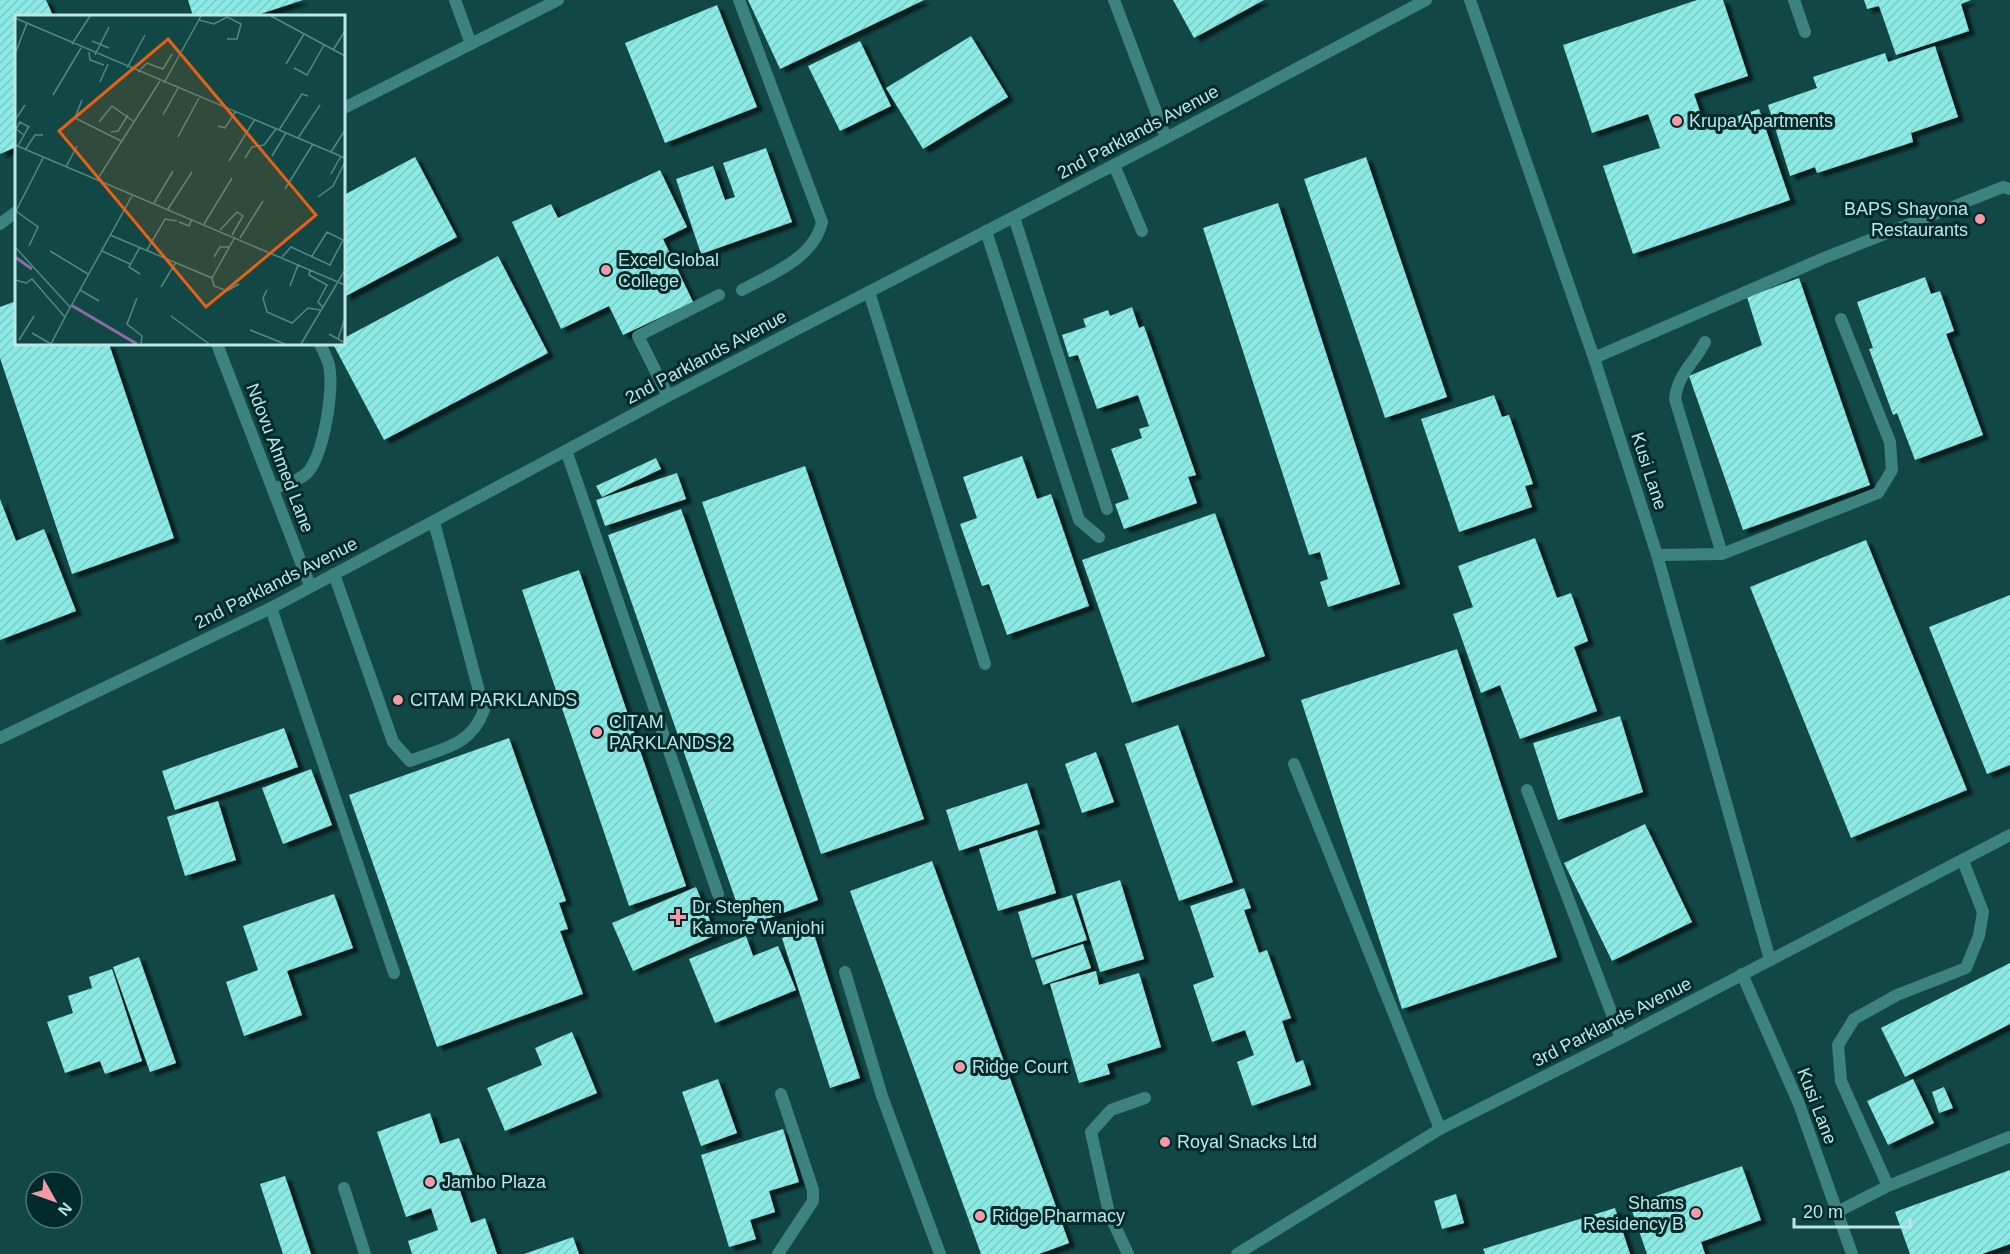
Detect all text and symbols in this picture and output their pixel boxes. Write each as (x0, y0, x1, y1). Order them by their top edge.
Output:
inset map (15, 15, 345, 345)
street label: 2nd Parklands Avenue (1054, 81, 1222, 183)
place label: Krupa Apartments (1689, 111, 1833, 131)
marker: Krupa Apartments (1670, 114, 1684, 128)
place label: BAPS Shayona Restaurants (1844, 199, 1969, 240)
marker: BAPS Shayona Restaurants (1973, 212, 1987, 226)
place label: Excel Global College (618, 250, 719, 291)
marker: Excel Global College (599, 263, 613, 277)
street label: 2nd Parklands Avenue (622, 306, 790, 408)
street label: Ndovu Ahmed Lane (242, 381, 318, 535)
street label: Kusi Lane (1627, 430, 1671, 512)
street label: 2nd Parklands Avenue (191, 533, 361, 633)
place label: CITAM PARKLANDS (410, 690, 577, 710)
marker: CITAM PARKLANDS (391, 693, 405, 707)
place label: CITAM PARKLANDS 2 (609, 712, 732, 753)
marker: CITAM PARKLANDS 2 (590, 725, 604, 739)
place label: Dr.Stephen Kamore Wanjohi (692, 897, 824, 938)
marker: Dr.Stephen Kamore Wanjohi (669, 908, 687, 926)
street label: 3rd Parklands Avenue (1529, 973, 1695, 1071)
place label: Ridge Court (972, 1057, 1068, 1077)
marker: Ridge Court (953, 1060, 967, 1074)
street label: Kusi Lane (1793, 1065, 1841, 1147)
place label: Royal Snacks Ltd (1177, 1132, 1317, 1152)
marker: Royal Snacks Ltd (1158, 1135, 1172, 1149)
north arrow (24, 1170, 84, 1230)
place label: Jambo Plaza (442, 1172, 547, 1192)
marker: Jambo Plaza (423, 1175, 437, 1189)
scale bar (1794, 1191, 1910, 1229)
place label: Shams Residency B (1583, 1193, 1684, 1234)
text: N (55, 1199, 75, 1219)
text: 20 m (1803, 1202, 1843, 1222)
place label: Ridge Pharmacy (992, 1206, 1125, 1226)
marker: Shams Residency B (1689, 1206, 1703, 1220)
marker: Ridge Pharmacy (973, 1209, 987, 1223)

